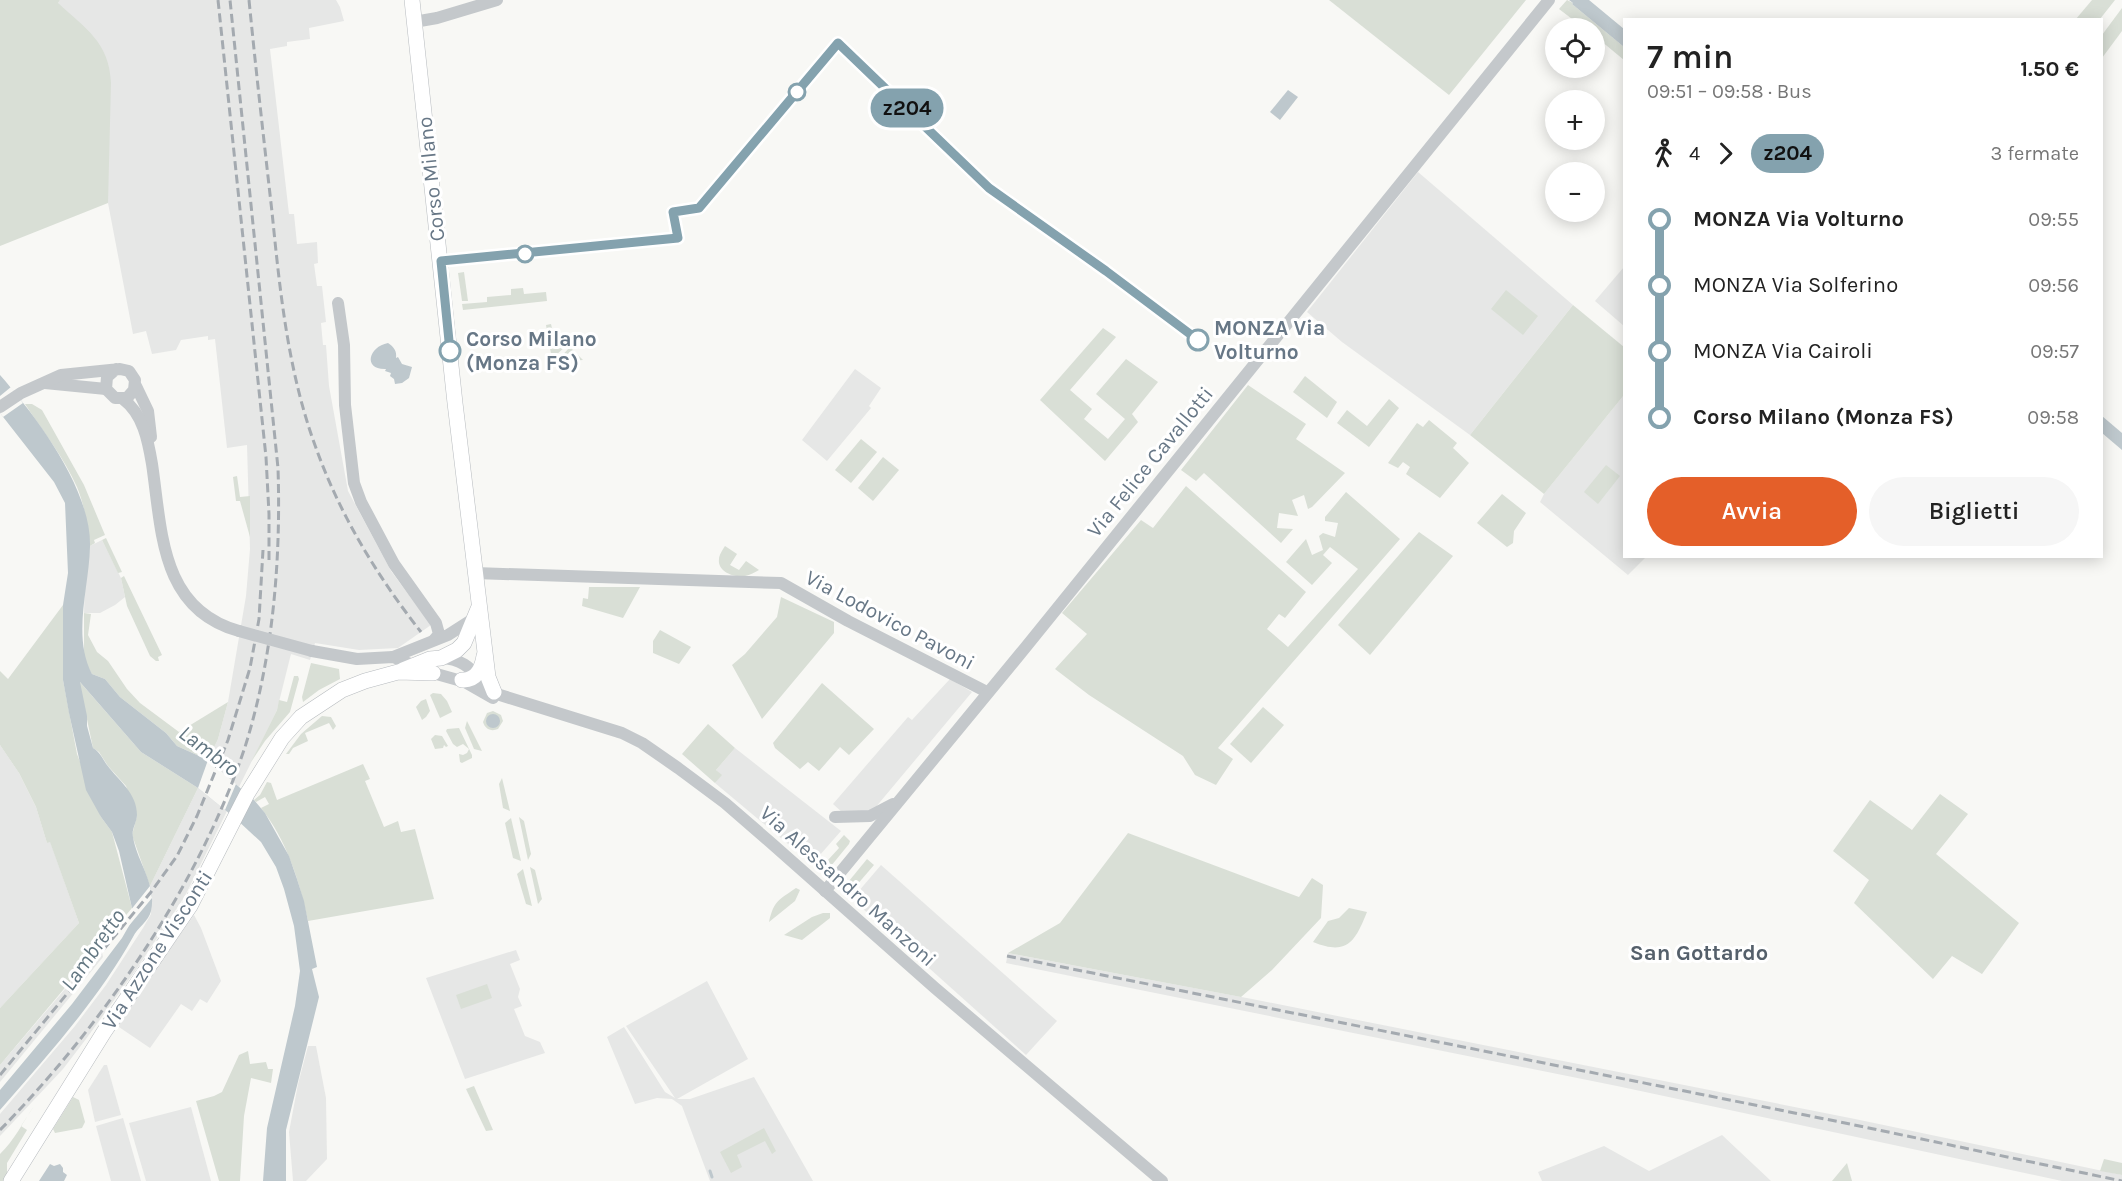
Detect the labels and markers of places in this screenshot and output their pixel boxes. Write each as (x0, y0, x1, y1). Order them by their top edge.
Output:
unlabelled marker (788, 83, 806, 101)
unlabelled marker (516, 245, 534, 263)
place label: MONZA Via Volturno (1214, 316, 1325, 364)
place label: Corso Milano (Monza FS) (466, 327, 597, 375)
marker: MONZA Via Volturno (1187, 329, 1209, 351)
marker: Corso Milano (Monza FS) (439, 340, 461, 362)

